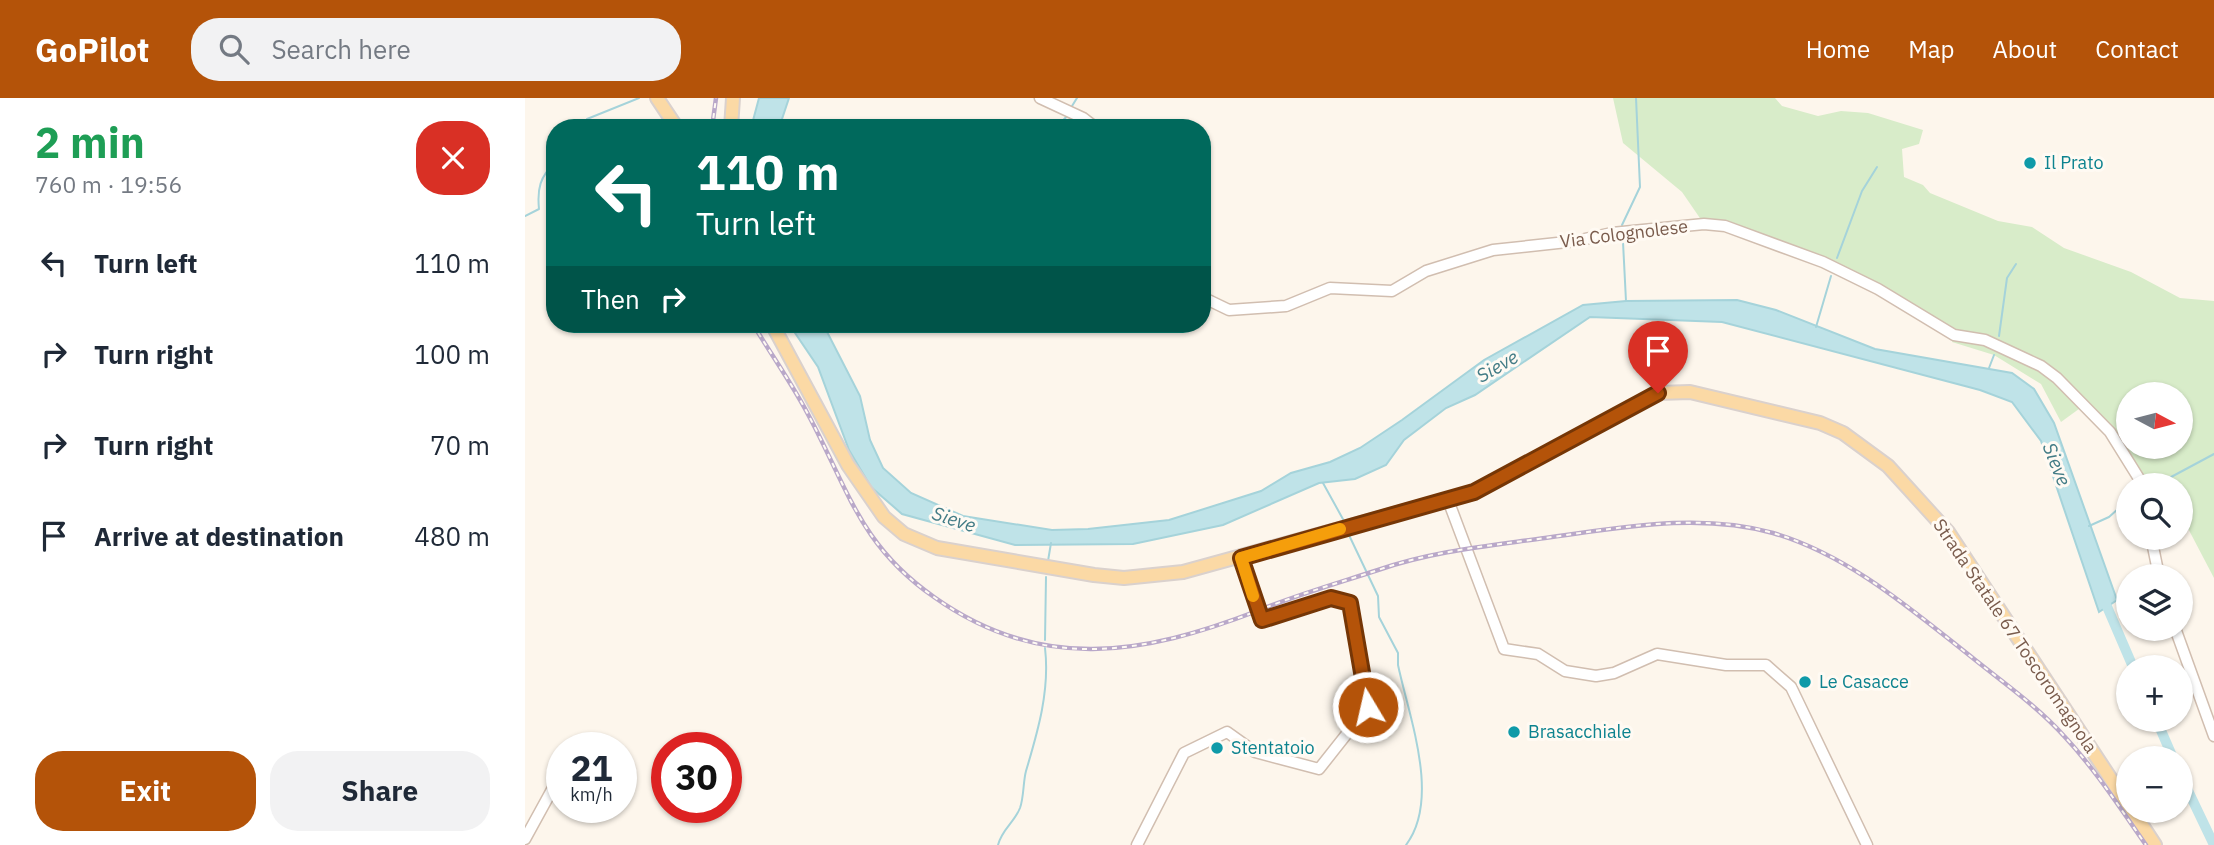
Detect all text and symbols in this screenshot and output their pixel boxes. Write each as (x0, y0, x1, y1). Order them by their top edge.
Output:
search box (191, 18, 681, 81)
text: GoPilot (35, 28, 149, 71)
icon: search (215, 30, 253, 68)
text: Search here (271, 32, 411, 66)
text: Home (1806, 33, 1870, 65)
text: Map (1908, 33, 1954, 65)
text: About (1992, 33, 2057, 65)
text: Contact (2095, 33, 2179, 65)
text: 2 min (35, 115, 145, 170)
button: close (416, 121, 490, 195)
text: 110 m (696, 140, 840, 203)
icon: left (581, 147, 672, 238)
place label: Il Prato (2044, 151, 2104, 174)
marker: Il Prato (2022, 155, 2038, 171)
text: 760 m · 19:56 (35, 169, 182, 199)
text: Turn left (696, 202, 816, 244)
street label: Via Colognolese (1559, 214, 1689, 253)
icon: left (35, 244, 73, 282)
text: Turn left (94, 246, 197, 280)
text: 110 m (414, 246, 490, 280)
icon: right (654, 280, 692, 318)
text: Then (581, 282, 640, 316)
pin (1628, 321, 1688, 393)
icon: arrive (1639, 332, 1677, 370)
icon: right (35, 335, 73, 373)
text: Turn right (94, 337, 213, 371)
text: 100 m (414, 337, 490, 371)
water label: Sieve (1472, 344, 1522, 387)
north arrow (2116, 382, 2193, 458)
map controls (2116, 382, 2193, 823)
icon: right (35, 426, 73, 464)
text: Turn right (94, 428, 213, 462)
text: 70 m (430, 428, 490, 462)
water label: Sieve (2038, 439, 2077, 489)
button: search (2116, 473, 2193, 550)
water label: Sieve (929, 501, 979, 537)
street label: Strada Statale 67 Toscoromagnola (1928, 514, 2103, 758)
icon: arrive (35, 517, 73, 555)
text: Arrive at destination (94, 519, 344, 553)
text: 480 m (414, 519, 490, 553)
button: layers (2116, 564, 2193, 641)
button: + (2116, 655, 2193, 732)
position arrow (1331, 670, 1405, 744)
place label: Le Casacce (1819, 670, 1909, 693)
marker: Le Casacce (1797, 674, 1813, 690)
place label: Brasacchiale (1528, 720, 1632, 743)
marker: Brasacchiale (1506, 724, 1522, 740)
speed limit sign: 30 (651, 732, 742, 823)
place label: Stentatoio (1231, 736, 1315, 759)
marker: Stentatoio (1209, 740, 1225, 756)
text: 21 (570, 745, 613, 791)
button: − (2116, 746, 2193, 823)
button: Exit (35, 751, 256, 831)
button: Share (270, 751, 490, 831)
text: km/h (570, 783, 613, 806)

